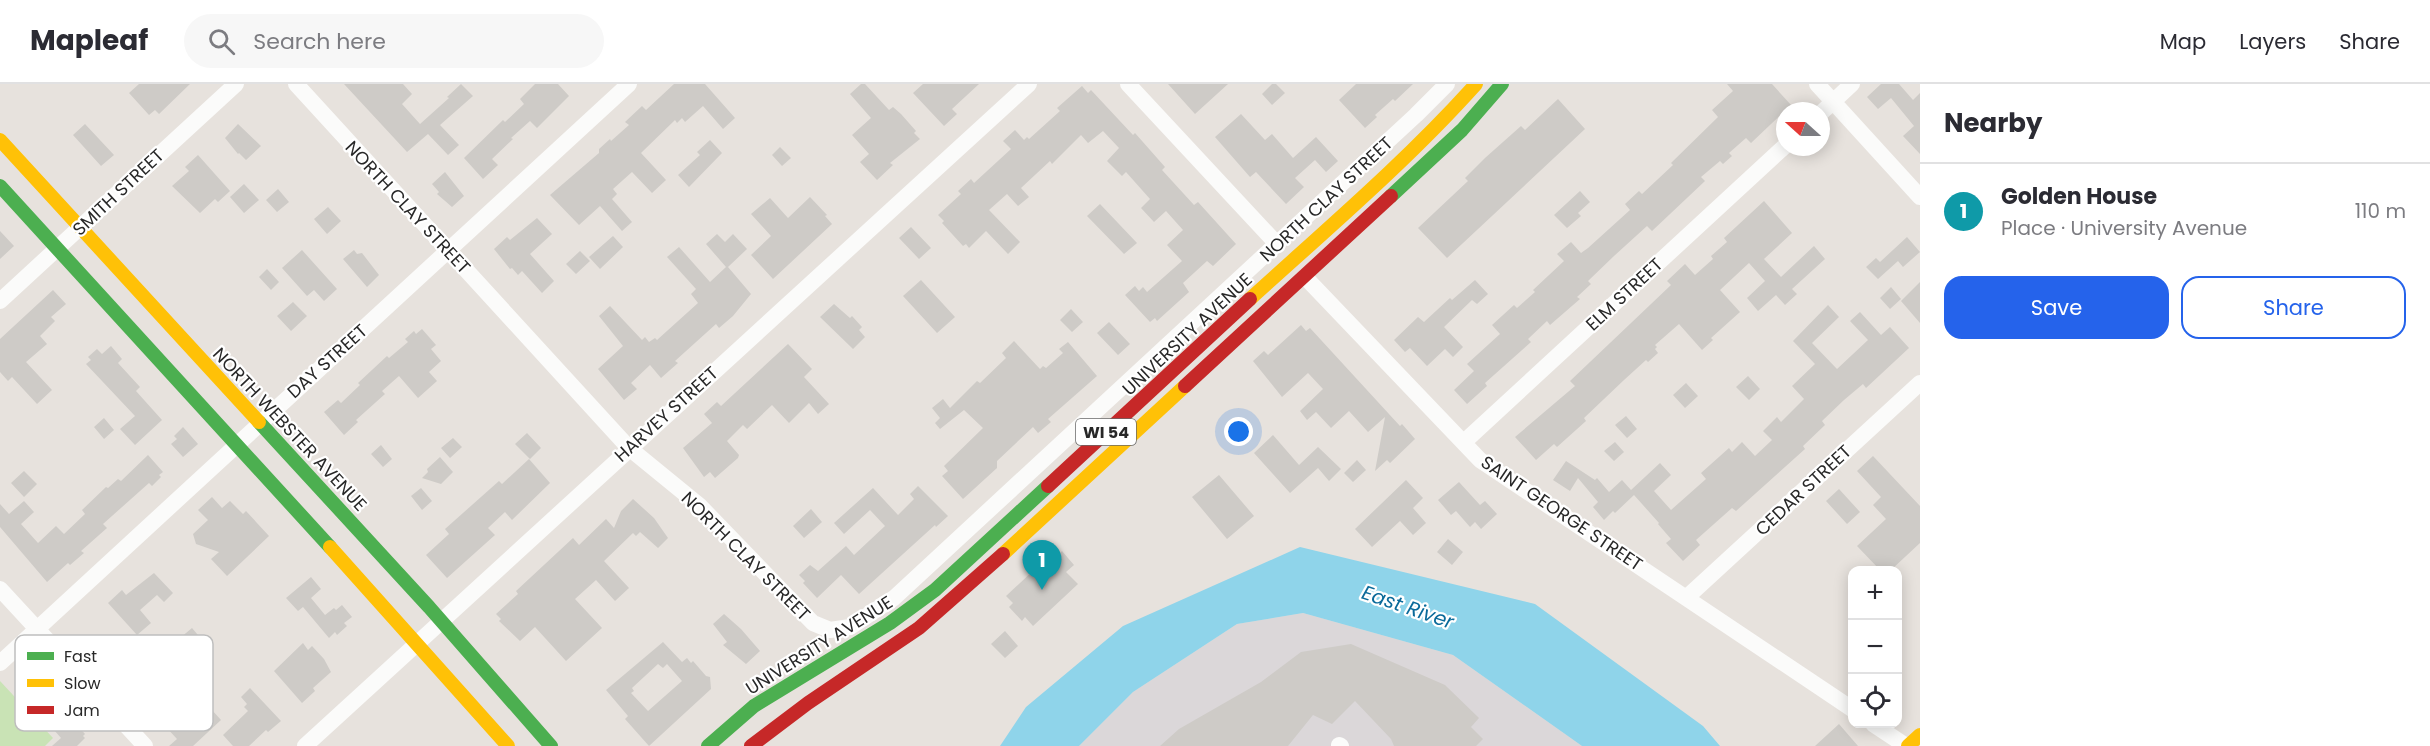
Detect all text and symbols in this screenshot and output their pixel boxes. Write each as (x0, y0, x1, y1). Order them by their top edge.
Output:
search box (184, 14, 604, 68)
text: Mapleaf (30, 21, 148, 60)
icon: search (205, 25, 238, 58)
text: Search here (253, 26, 386, 57)
text: Map (2160, 27, 2206, 56)
text: Layers (2239, 27, 2306, 56)
text: Share (2339, 27, 2400, 56)
north arrow (1776, 102, 1830, 156)
text: Nearby (1944, 105, 2042, 141)
street label: NORTH CLAY STREET (1254, 131, 1398, 267)
street label: NORTH CLAY STREET (340, 135, 476, 279)
street label: SMITH STREET (67, 143, 169, 241)
text: Golden House (2001, 181, 2157, 212)
text: 1 (1960, 197, 1967, 225)
text: 110 m (2355, 197, 2406, 225)
text: Place · University Avenue (2001, 214, 2247, 242)
street label: ELM STREET (1580, 252, 1668, 336)
street label: UNIVERSITY AVENUE (1117, 267, 1257, 401)
button: Save (1944, 276, 2169, 339)
button: Share (2181, 276, 2406, 339)
street label: DAY STREET (282, 318, 373, 404)
street label: NORTH WEBSTER AVENUE (207, 342, 373, 516)
street label: HARVEY STREET (609, 360, 723, 467)
your location (1224, 417, 1253, 446)
road number: WI 54 (1076, 419, 1136, 445)
street label: CEDAR STREET (1749, 439, 1857, 541)
street label: SAINT GEORGE STREET (1476, 449, 1648, 577)
street label: NORTH CLAY STREET (676, 486, 816, 626)
pin: 1 (1022, 540, 1062, 590)
map controls (1848, 566, 1902, 728)
button: + (1848, 566, 1902, 620)
water label: East River (1358, 578, 1458, 636)
street label: UNIVERSITY AVENUE (741, 590, 897, 700)
button: − (1848, 620, 1902, 674)
legend (15, 635, 213, 731)
text: Fast (64, 645, 97, 668)
text: Slow (64, 672, 101, 695)
button: locate (1848, 674, 1902, 728)
text: Jam (64, 699, 100, 722)

